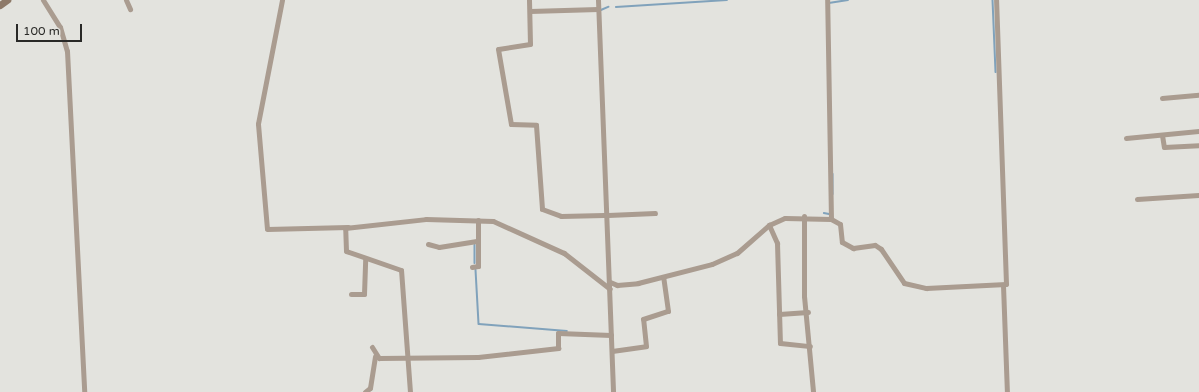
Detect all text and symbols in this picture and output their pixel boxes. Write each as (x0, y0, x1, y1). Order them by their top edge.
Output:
scale bar (18, 16, 84, 42)
text: 100 m (23, 24, 60, 38)

